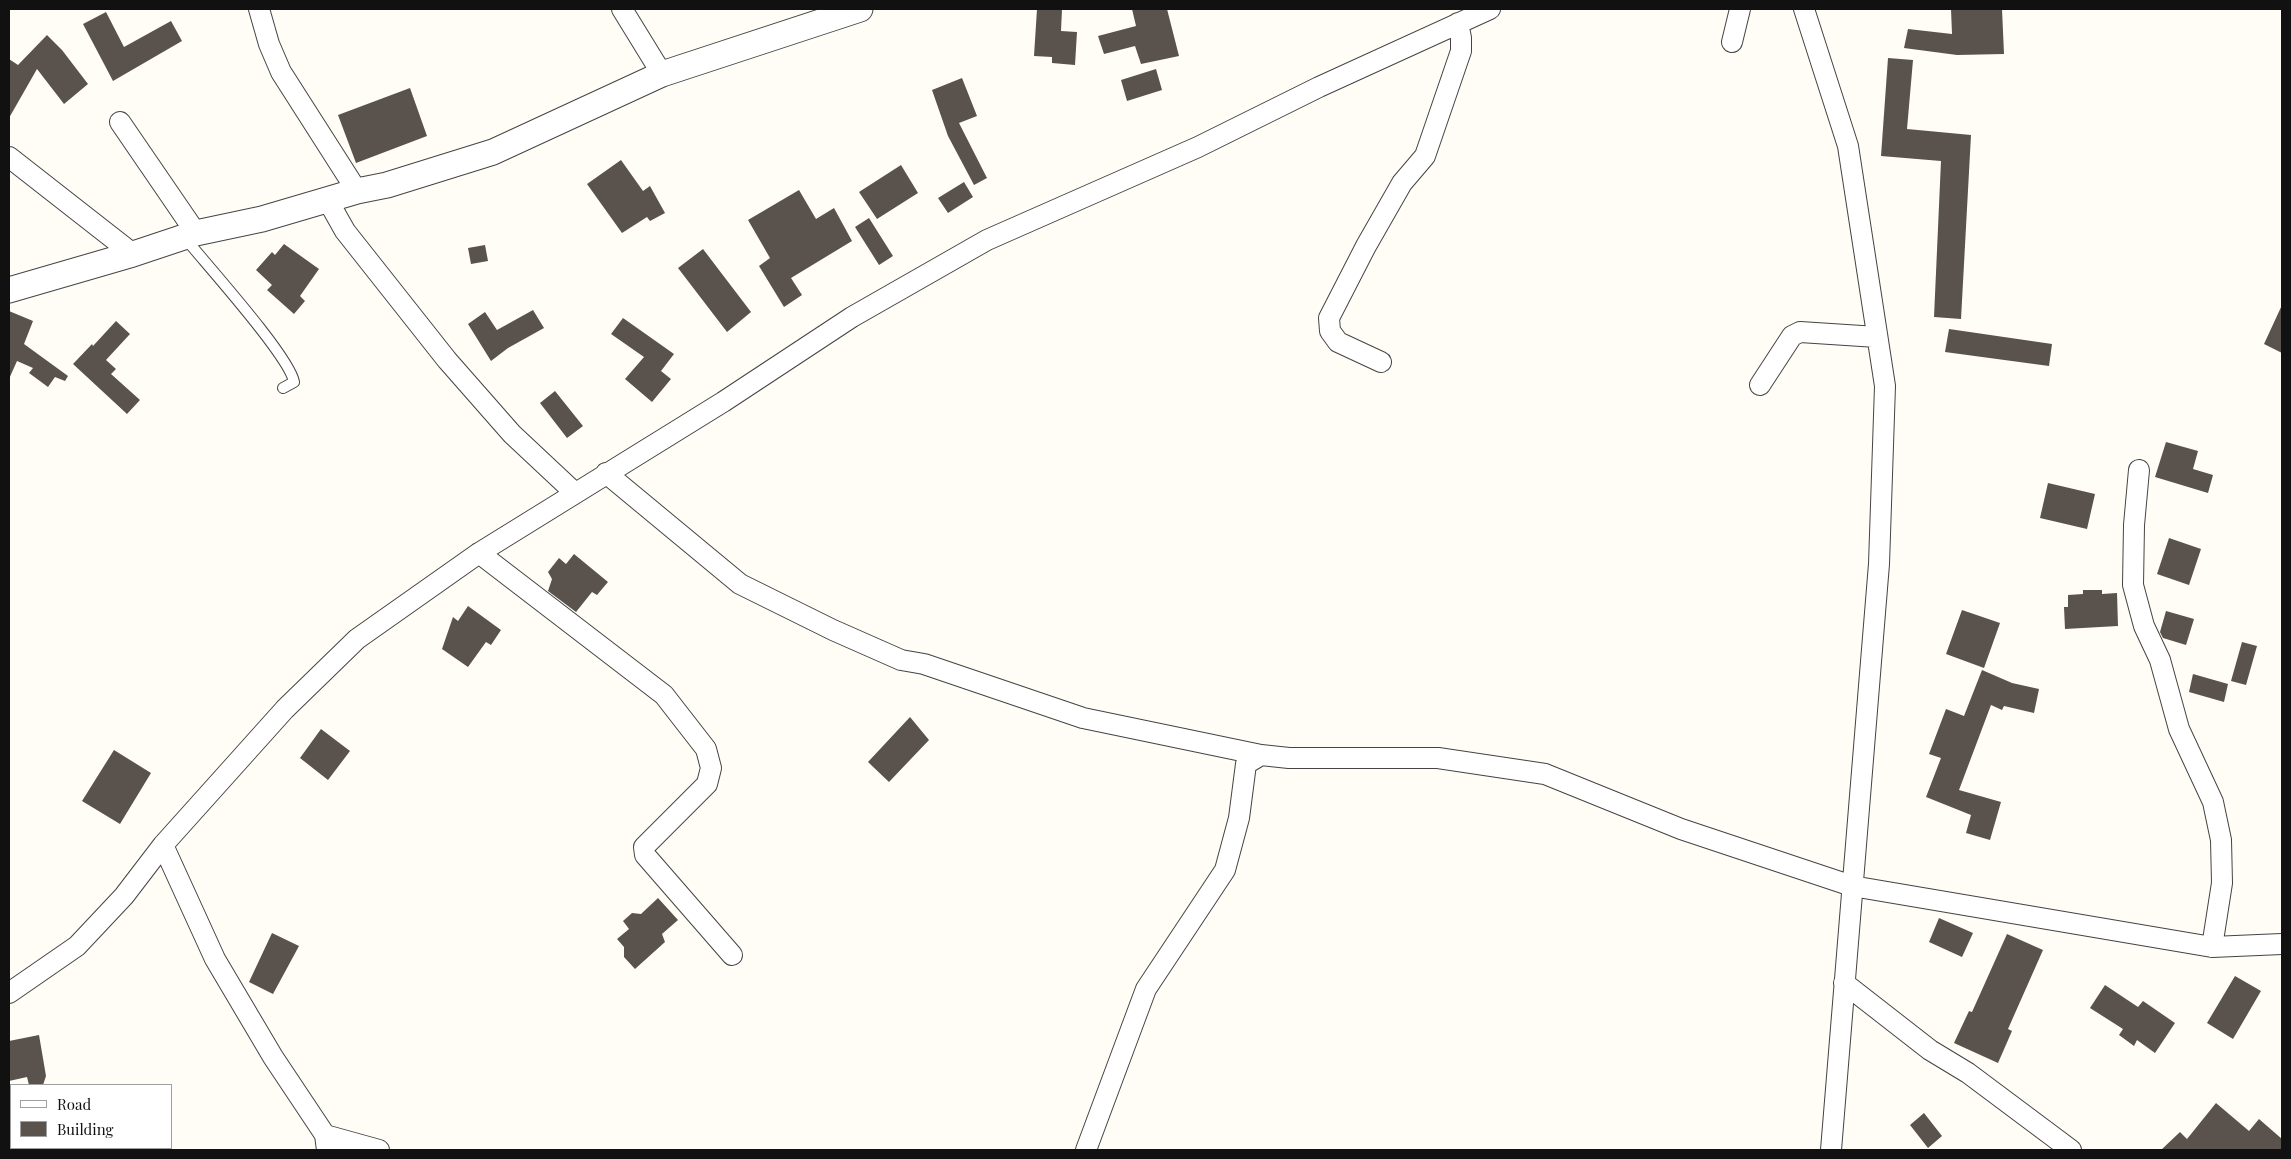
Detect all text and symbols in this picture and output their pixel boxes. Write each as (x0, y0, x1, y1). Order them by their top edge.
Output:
legend (10, 1084, 172, 1149)
text: Road (57, 1094, 91, 1114)
text: Building (57, 1119, 113, 1139)

